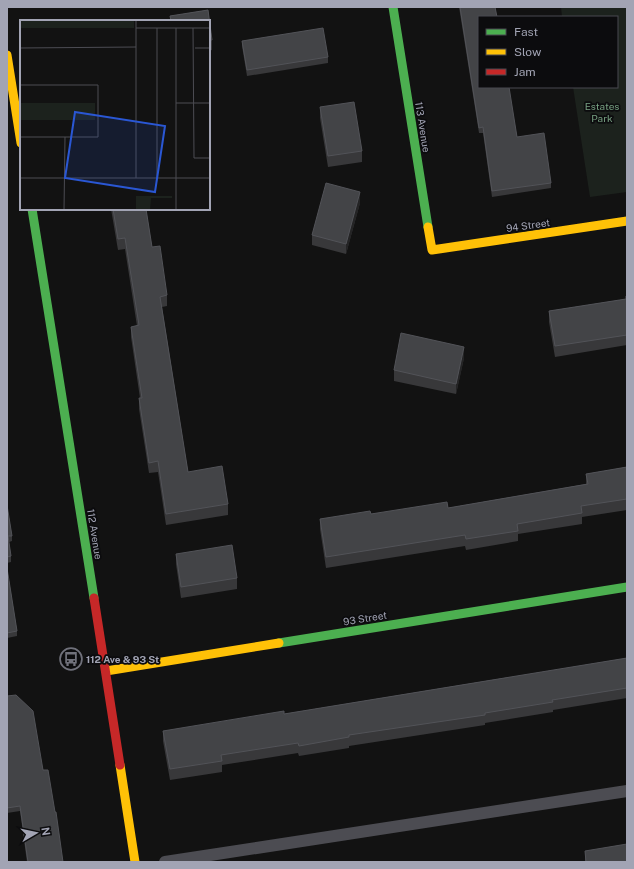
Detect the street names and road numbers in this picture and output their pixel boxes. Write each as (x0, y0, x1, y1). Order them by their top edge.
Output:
street label: 113 Avenue (413, 101, 433, 154)
street label: 94 Street (505, 216, 551, 234)
street label: 112 Avenue (85, 508, 105, 560)
street label: 93 Street (342, 609, 388, 627)

